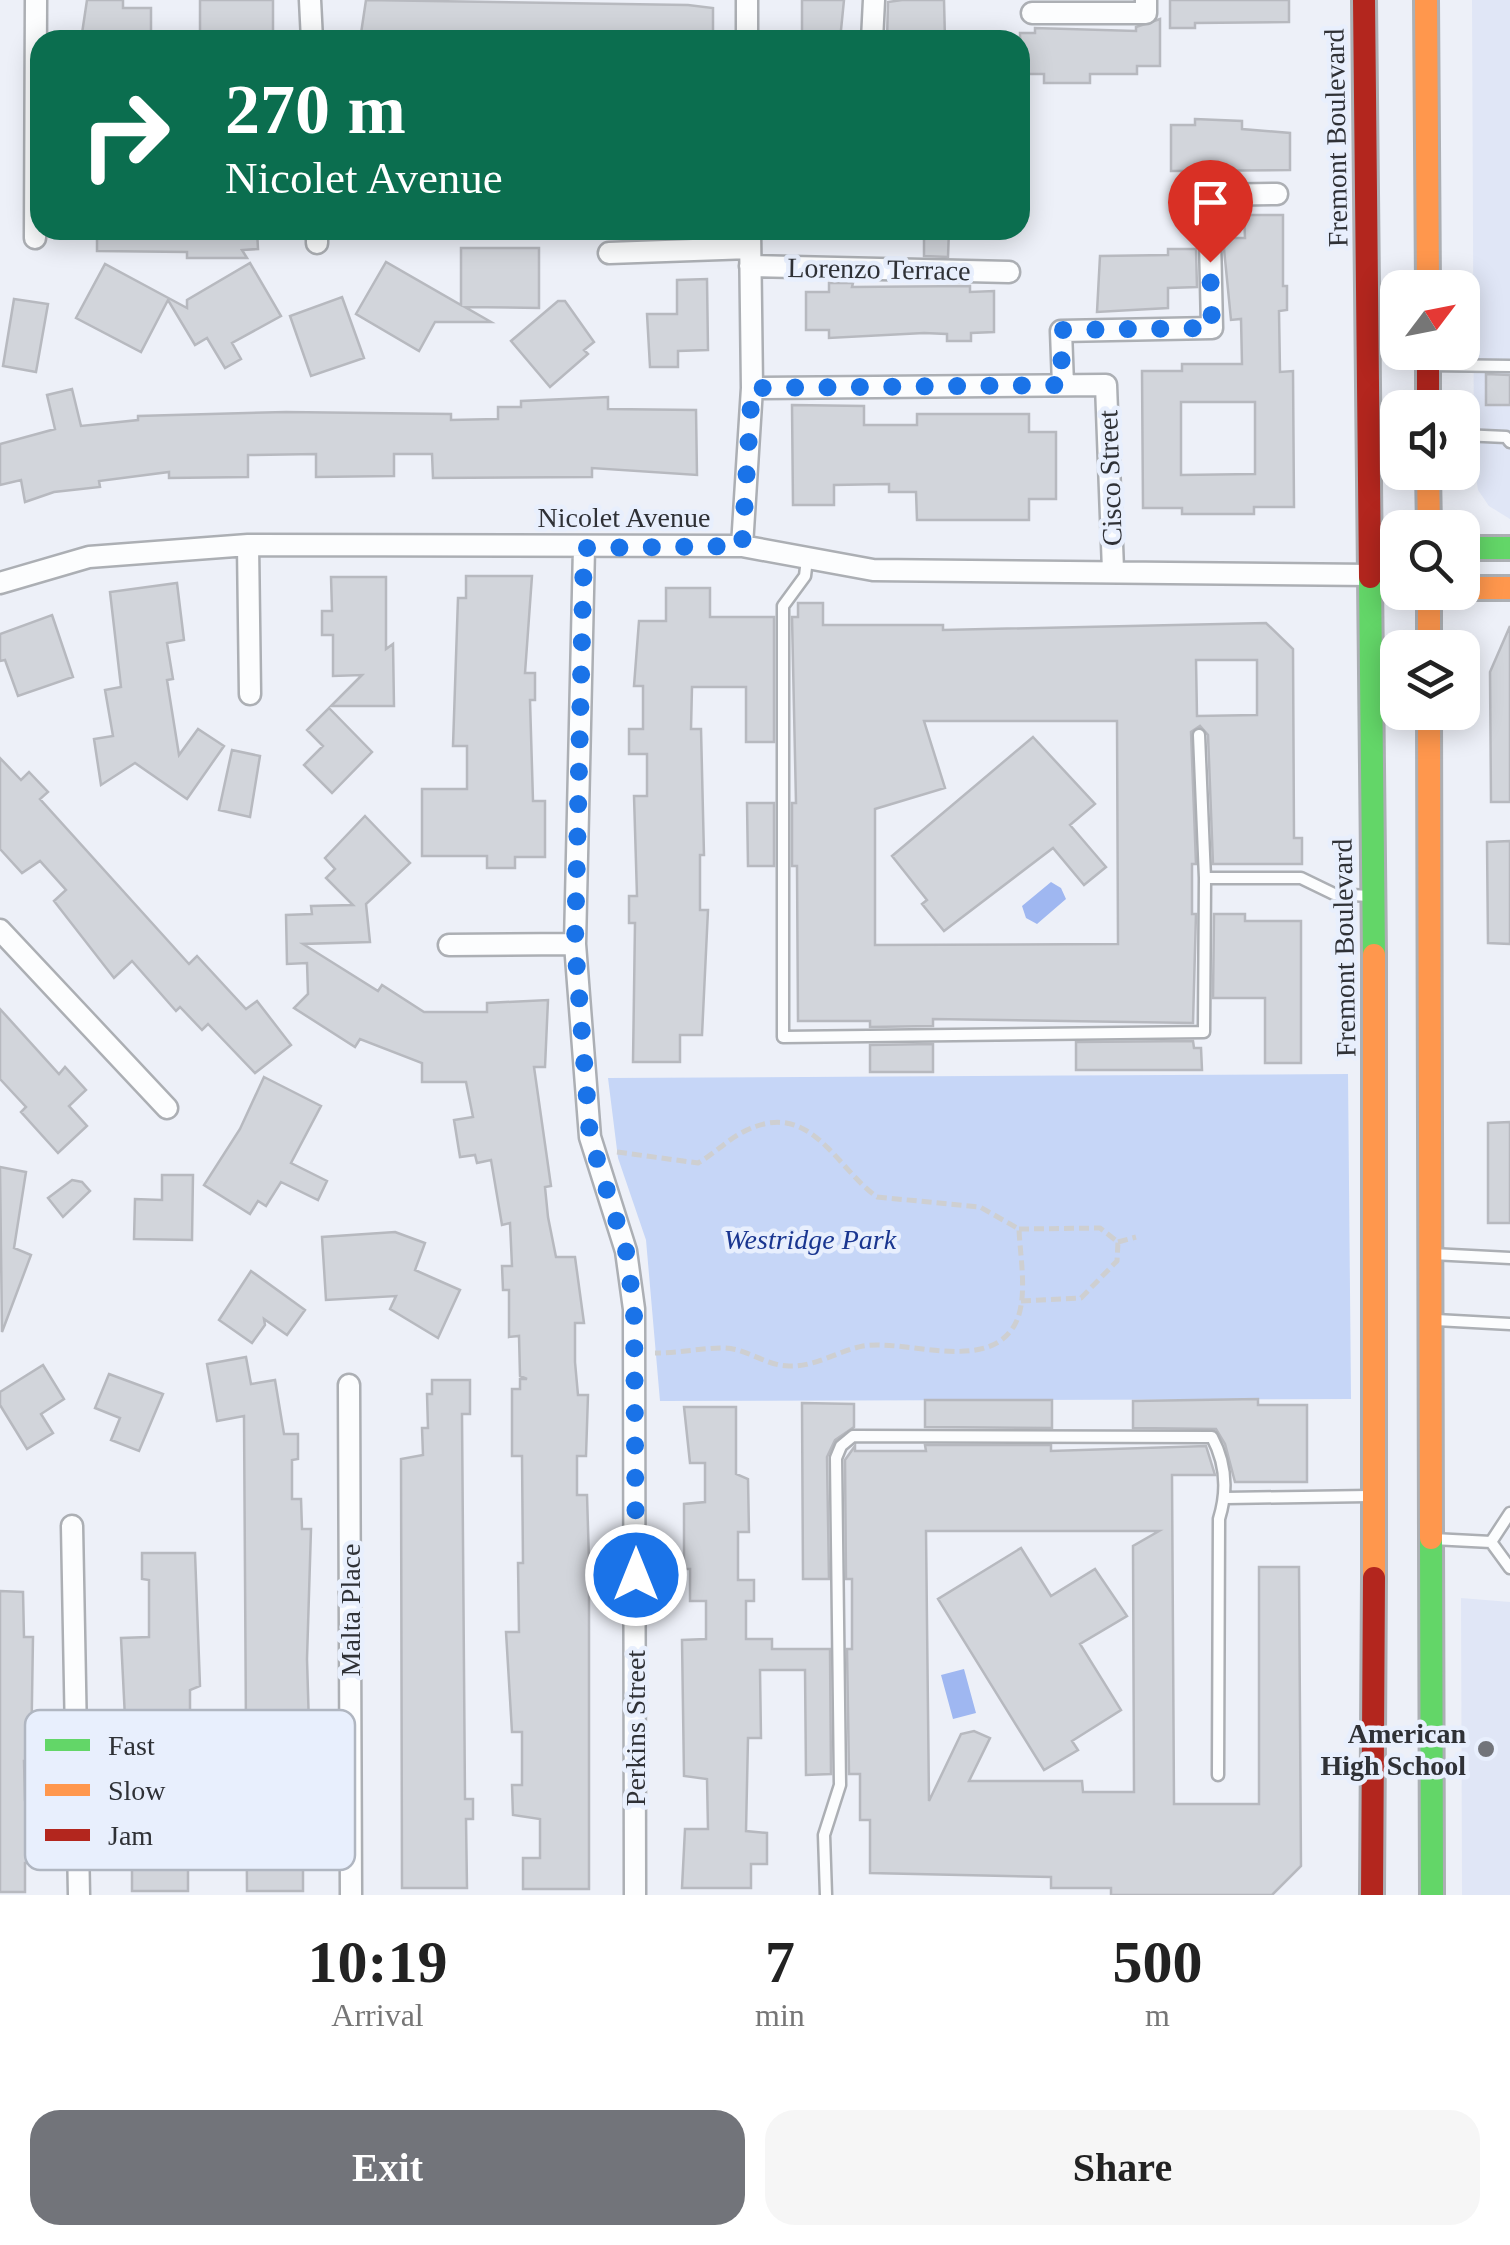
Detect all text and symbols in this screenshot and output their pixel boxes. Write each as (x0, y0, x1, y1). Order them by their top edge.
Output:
street label: Fremont Boulevard (1319, 28, 1353, 248)
icon: right (60, 70, 190, 200)
text: 270 m (225, 71, 406, 148)
text: Nicolet Avenue (225, 153, 503, 203)
pin (1168, 160, 1253, 263)
icon: arrive (1183, 175, 1238, 230)
street label: Lorenzo Terrace (787, 252, 971, 286)
north arrow (1380, 270, 1480, 370)
map controls (1380, 270, 1480, 730)
button: sound (1380, 390, 1480, 490)
street label: Cisco Street (1092, 409, 1128, 547)
street label: Nicolet Avenue (538, 502, 710, 533)
button: search (1380, 510, 1480, 610)
button: layers (1380, 630, 1480, 730)
street label: Fremont Boulevard (1327, 838, 1361, 1058)
park label: Westridge Park (724, 1224, 897, 1255)
position arrow (584, 1523, 688, 1627)
street label: Malta Place (335, 1544, 366, 1676)
street label: Perkins Street (620, 1650, 651, 1806)
legend (25, 1710, 355, 1870)
place label: American High School (1321, 1718, 1466, 1781)
text: Fast (108, 1730, 155, 1761)
marker: American High School (1475, 1738, 1497, 1760)
text: Slow (108, 1775, 166, 1806)
text: Jam (108, 1820, 153, 1851)
text: 10:19 (308, 1929, 448, 1995)
text: 7 (765, 1929, 795, 1995)
text: 500 (1112, 1929, 1202, 1995)
text: Arrival (331, 1997, 424, 2033)
text: min (755, 1997, 805, 2033)
text: m (1145, 1997, 1170, 2033)
button: Exit (30, 2110, 745, 2225)
button: Share (765, 2110, 1480, 2225)

